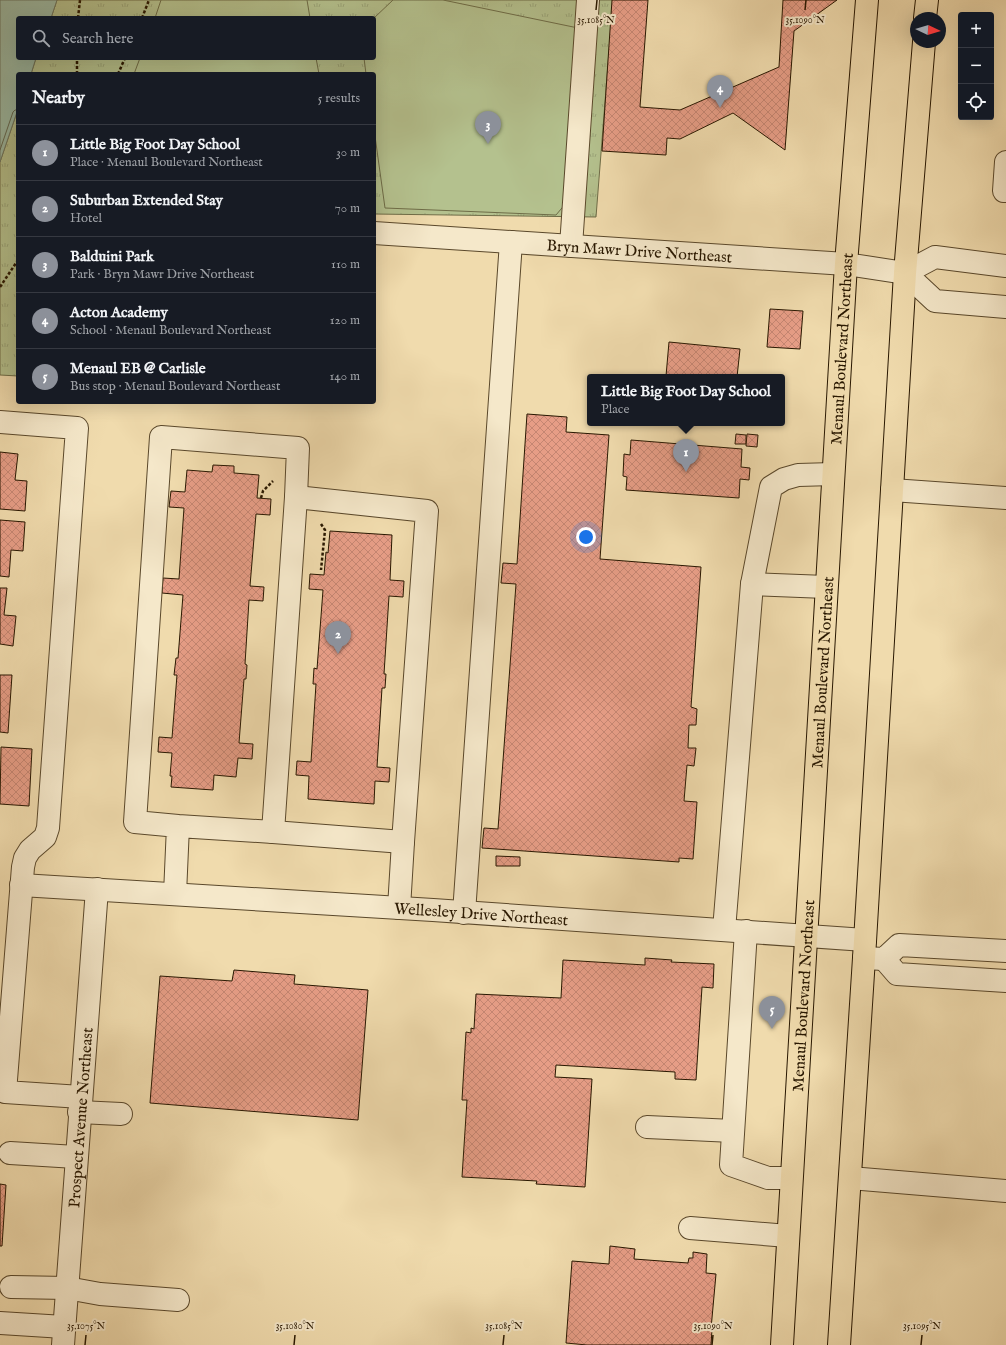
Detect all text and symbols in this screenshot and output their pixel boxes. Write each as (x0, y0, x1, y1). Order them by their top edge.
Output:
north arrow (910, 12, 946, 48)
map controls (958, 12, 994, 120)
button: + (958, 12, 994, 48)
text: 35.1085°N (577, 14, 615, 27)
text: 35.1090°N (785, 14, 825, 27)
search box (16, 16, 376, 60)
icon: search (30, 27, 52, 49)
text: Search here (62, 29, 133, 48)
button: − (958, 48, 994, 84)
pin: 4 (707, 75, 733, 108)
button: locate (958, 84, 994, 120)
text: Nearby (32, 88, 85, 109)
text: 5 results (318, 90, 360, 107)
pin: 3 (475, 111, 501, 144)
text: Little Big Foot Day School (70, 135, 240, 154)
text: 1 (43, 144, 47, 161)
text: 30 m (336, 144, 360, 161)
text: Place · Menaul Boulevard Northeast (70, 154, 263, 171)
text: Suburban Extended Stay (70, 191, 223, 210)
text: 2 (42, 200, 48, 217)
text: 70 m (335, 200, 360, 217)
text: Hotel (70, 210, 102, 227)
street label: Bryn Mawr Drive Northeast (546, 236, 733, 269)
text: Balduini Park (70, 247, 154, 266)
street label: Menaul Boulevard Northeast (827, 252, 859, 445)
text: 3 (43, 256, 47, 273)
text: 110 m (331, 256, 360, 273)
text: Park · Bryn Mawr Drive Northeast (70, 266, 254, 283)
text: Acton Academy (70, 303, 168, 322)
text: 4 (42, 312, 48, 329)
text: 120 m (330, 312, 360, 329)
text: School · Menaul Boulevard Northeast (70, 322, 271, 339)
text: Menaul EB @ Carlisle (70, 359, 206, 378)
text: 5 (43, 368, 47, 385)
text: 140 m (330, 368, 360, 385)
popup (587, 374, 785, 426)
text: Bus stop · Menaul Boulevard Northeast (70, 378, 280, 395)
text: Little Big Foot Day School (601, 382, 771, 401)
text: Place (601, 401, 629, 418)
pin: 1 (673, 439, 699, 472)
your location (576, 527, 596, 547)
street label: Menaul Boulevard Northeast (808, 575, 840, 769)
pin: 2 (325, 621, 351, 654)
street label: Menaul Boulevard Northeast (789, 899, 820, 1092)
street label: Wellesley Drive Northeast (393, 900, 569, 931)
pin: 5 (759, 996, 785, 1029)
street label: Prospect Avenue Northeast (65, 1026, 99, 1209)
text: 35.1075°N (67, 1320, 105, 1333)
text: 35.1080°N (276, 1320, 315, 1333)
text: 35.1085°N (485, 1320, 523, 1333)
text: 35.1090°N (693, 1320, 733, 1333)
text: 35.1095°N (903, 1320, 941, 1333)

